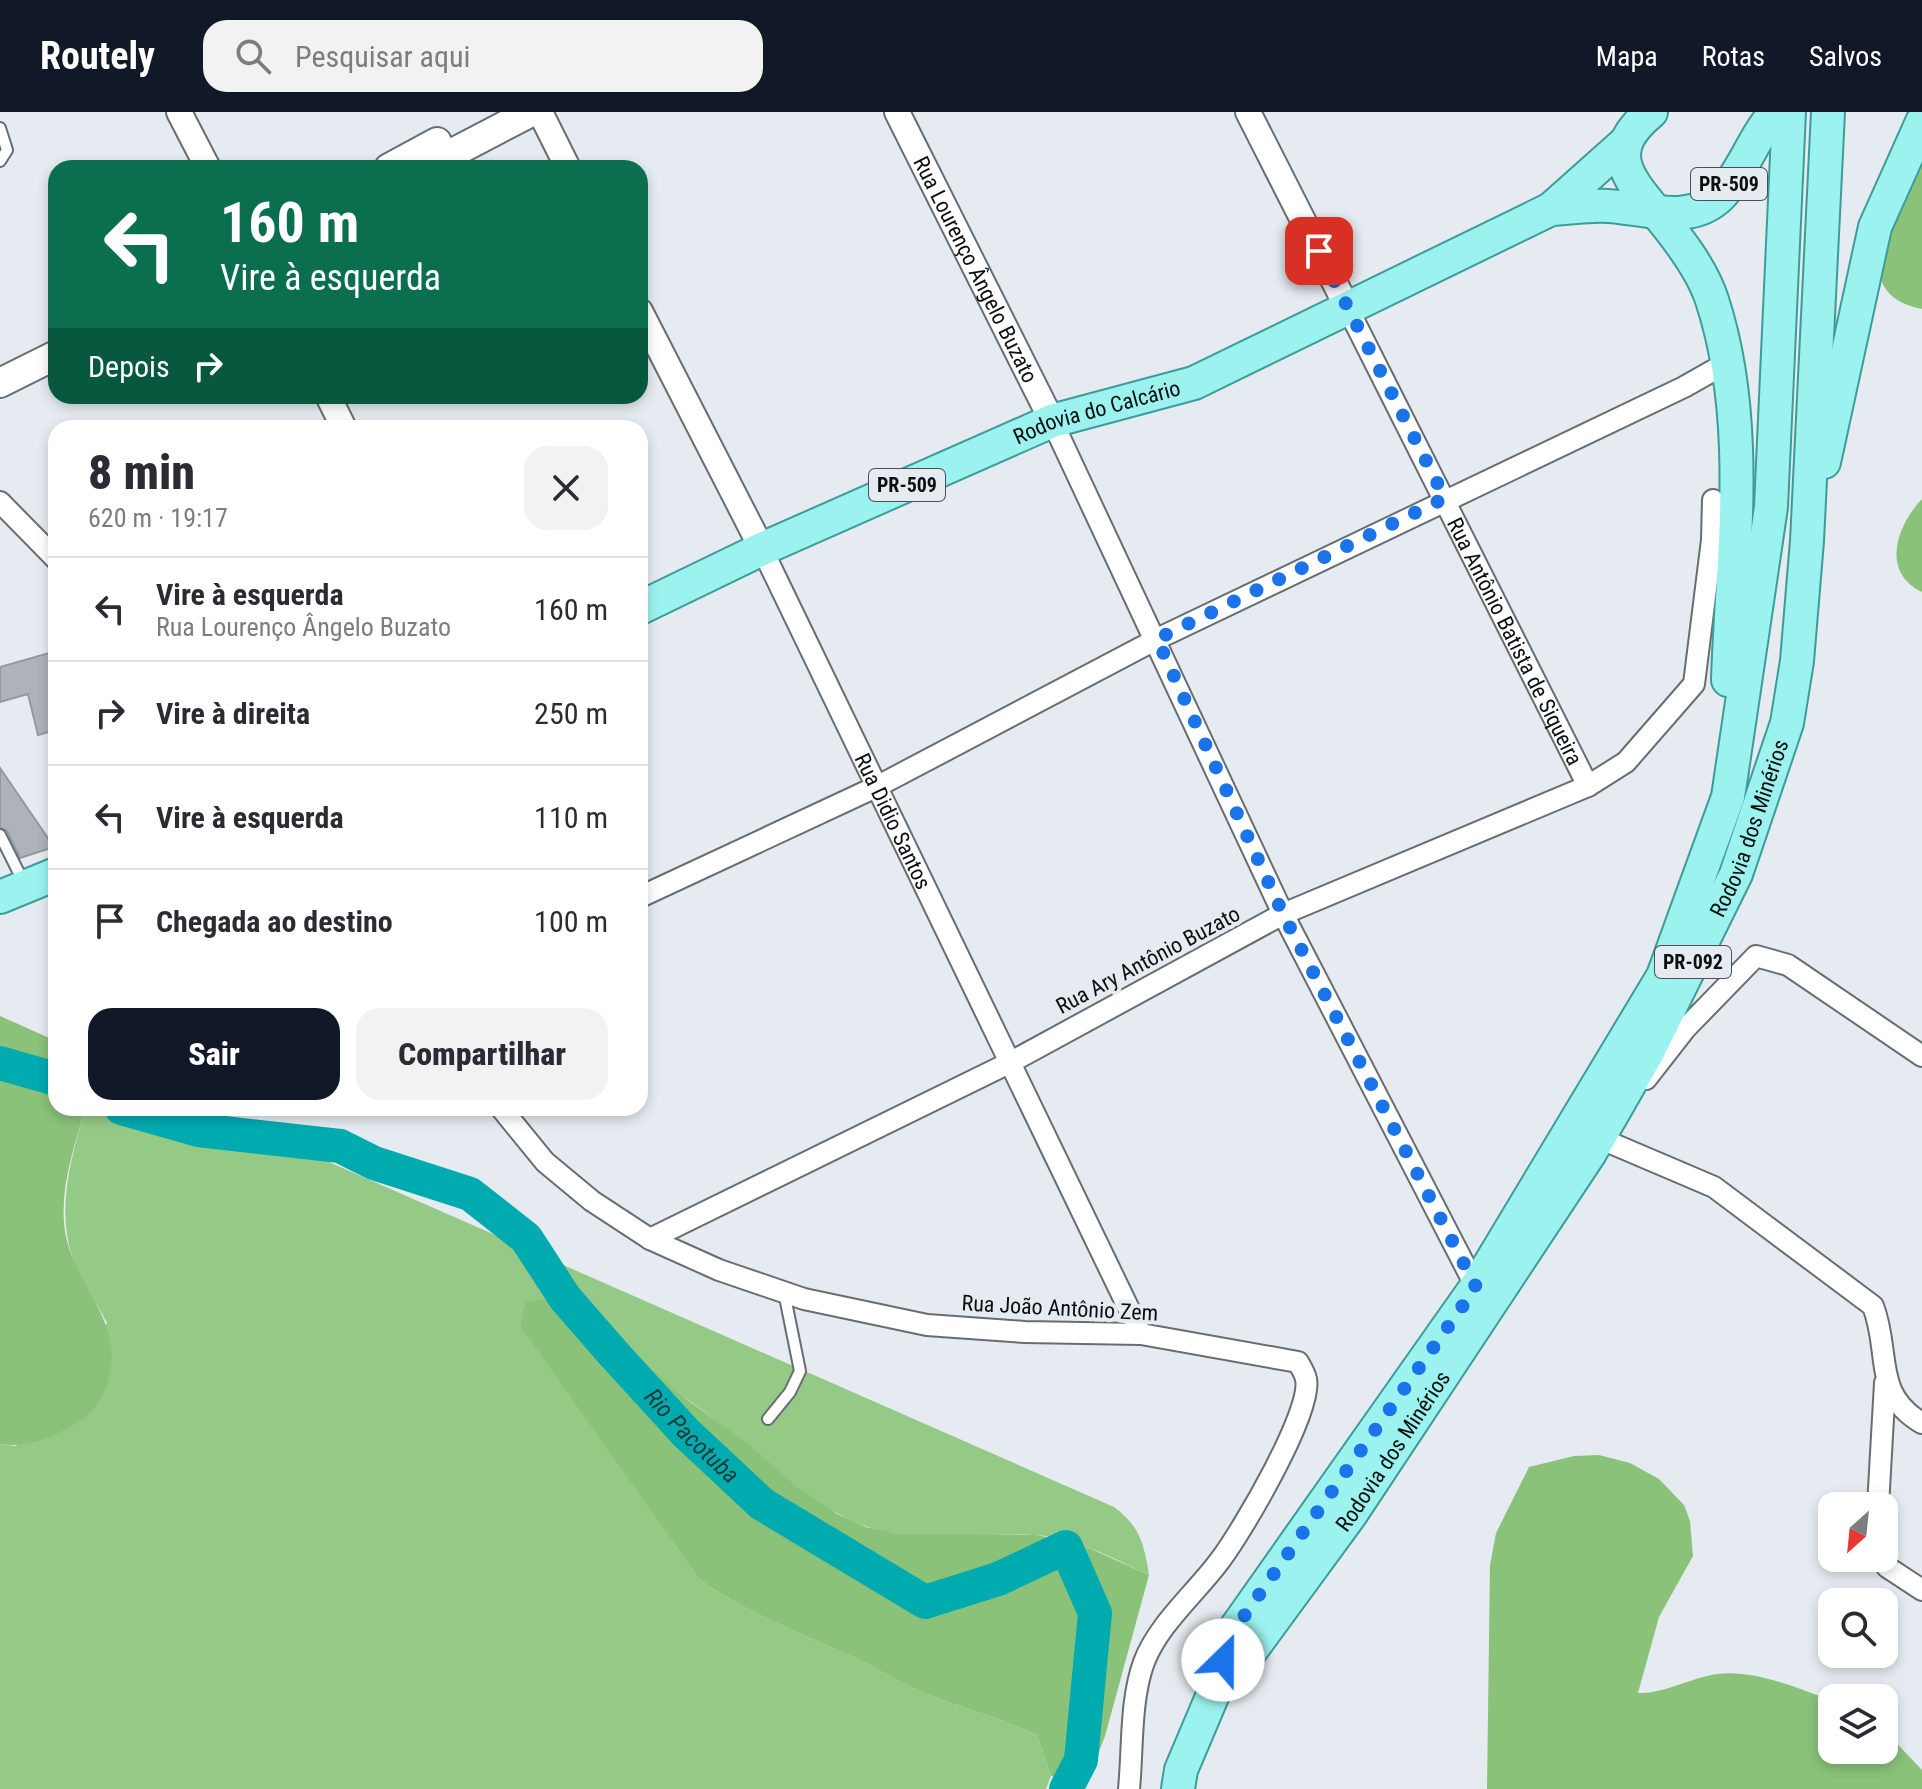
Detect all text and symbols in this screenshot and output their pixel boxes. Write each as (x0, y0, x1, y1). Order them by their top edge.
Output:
search box (203, 20, 763, 92)
text: Routely (40, 34, 155, 78)
icon: search (231, 34, 275, 78)
text: Pesquisar aqui (295, 39, 470, 74)
text: Mapa (1596, 40, 1658, 73)
text: Rotas (1702, 40, 1765, 73)
text: Salvos (1809, 40, 1882, 73)
street label: Rua Lourenço Ângelo Buzato (909, 152, 1043, 387)
road number: PR-509 (1691, 168, 1767, 200)
text: 160 m (220, 190, 359, 256)
icon: left (88, 192, 192, 296)
pin (1285, 217, 1353, 285)
icon: arrive (1297, 229, 1341, 273)
text: Vire à esquerda (220, 257, 441, 299)
icon: right (186, 344, 230, 388)
text: Depois (88, 349, 170, 384)
street label: Rodovia do Calcário (1009, 375, 1183, 449)
text: 8 min (88, 444, 195, 501)
button: close (524, 446, 608, 530)
road number: PR-509 (869, 469, 945, 501)
text: 620 m · 19:17 (88, 503, 228, 533)
street label: Rua Antônio Batista de Siqueira (1442, 513, 1588, 769)
text: Vire à esquerda (156, 577, 344, 612)
icon: left (88, 587, 132, 631)
text: 160 m (534, 592, 608, 627)
text: Rua Lourenço Ângelo Buzato (156, 612, 451, 642)
icon: right (88, 691, 132, 735)
text: Vire à direita (156, 696, 310, 731)
text: 250 m (534, 696, 608, 731)
street label: Rodovia dos Minérios (1704, 736, 1793, 921)
street label: Rua Didio Santos (850, 749, 937, 893)
icon: left (88, 795, 132, 839)
text: Vire à esquerda (156, 800, 344, 835)
text: 110 m (534, 800, 608, 835)
icon: arrive (88, 899, 132, 943)
street label: Rua Ary Antônio Buzato (1052, 901, 1244, 1019)
text: Chegada ao destino (156, 904, 393, 939)
text: 100 m (534, 904, 608, 939)
road number: PR-092 (1655, 946, 1731, 978)
button: Sair (88, 1008, 340, 1100)
button: Compartilhar (356, 1008, 608, 1100)
street label: Rua João Antônio Zem (961, 1290, 1159, 1326)
street label: Rodovia dos Minérios (1330, 1366, 1455, 1536)
water label: Rio Pacotuba (639, 1383, 745, 1489)
north arrow (1818, 1492, 1898, 1572)
map controls (1818, 1492, 1898, 1764)
button: search (1818, 1588, 1898, 1668)
position arrow (1181, 1618, 1265, 1702)
button: layers (1818, 1684, 1898, 1764)

